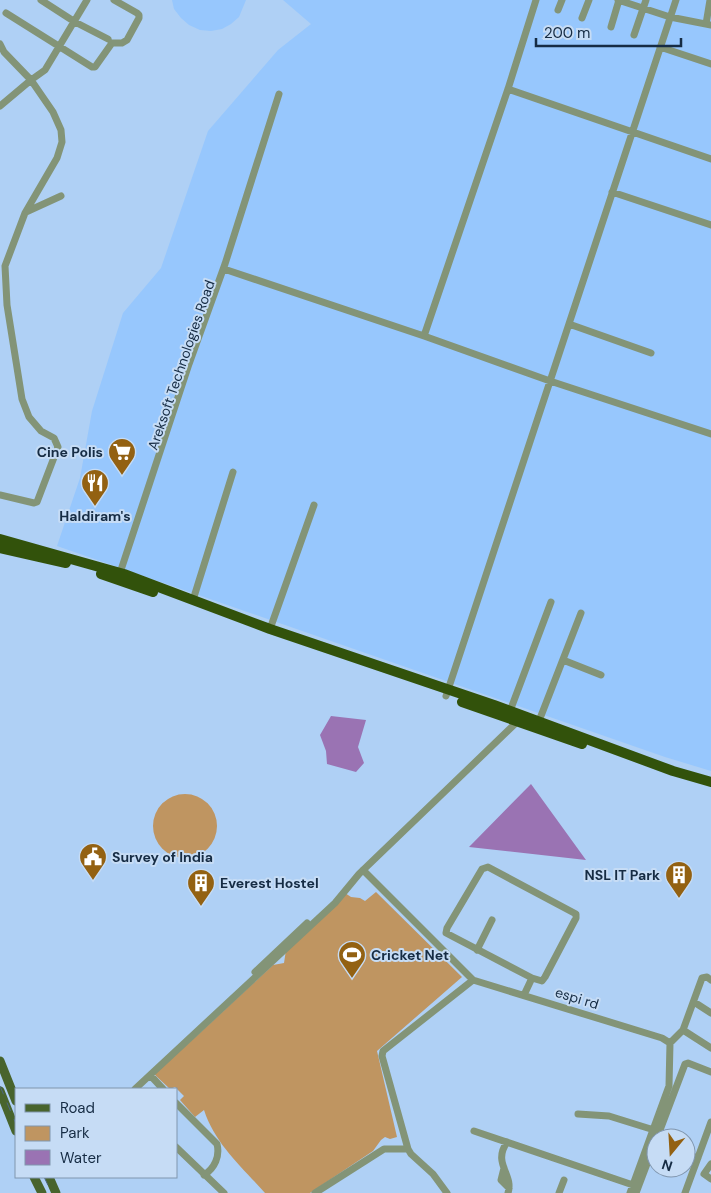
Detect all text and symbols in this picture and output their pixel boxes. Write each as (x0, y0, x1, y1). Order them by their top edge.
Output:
scale bar (536, 15, 681, 47)
text: 200 m (544, 23, 590, 43)
street label: Areksoft Technologies Road (143, 278, 219, 452)
supermarket icon: Cine Polis (107, 437, 137, 476)
place label: Cine Polis (37, 443, 103, 461)
restaurant icon: Haldiram's (80, 468, 110, 507)
place label: Haldiram's (59, 507, 131, 525)
public building icon: Survey of India (78, 842, 108, 881)
place label: Survey of India (112, 848, 213, 866)
building icon: NSL IT Park (664, 860, 694, 899)
place label: NSL IT Park (585, 866, 660, 884)
building icon: Everest Hostel (186, 868, 216, 907)
place label: Everest Hostel (220, 874, 319, 892)
sports icon: Cricket Net (337, 940, 367, 979)
place label: Cricket Net (371, 946, 449, 964)
street label: espi rd (553, 983, 601, 1013)
legend (15, 1088, 178, 1178)
text: Road (60, 1098, 95, 1118)
text: Park (60, 1123, 90, 1143)
north arrow (646, 1128, 696, 1178)
text: Water (60, 1148, 102, 1168)
text: N (659, 1155, 675, 1176)

